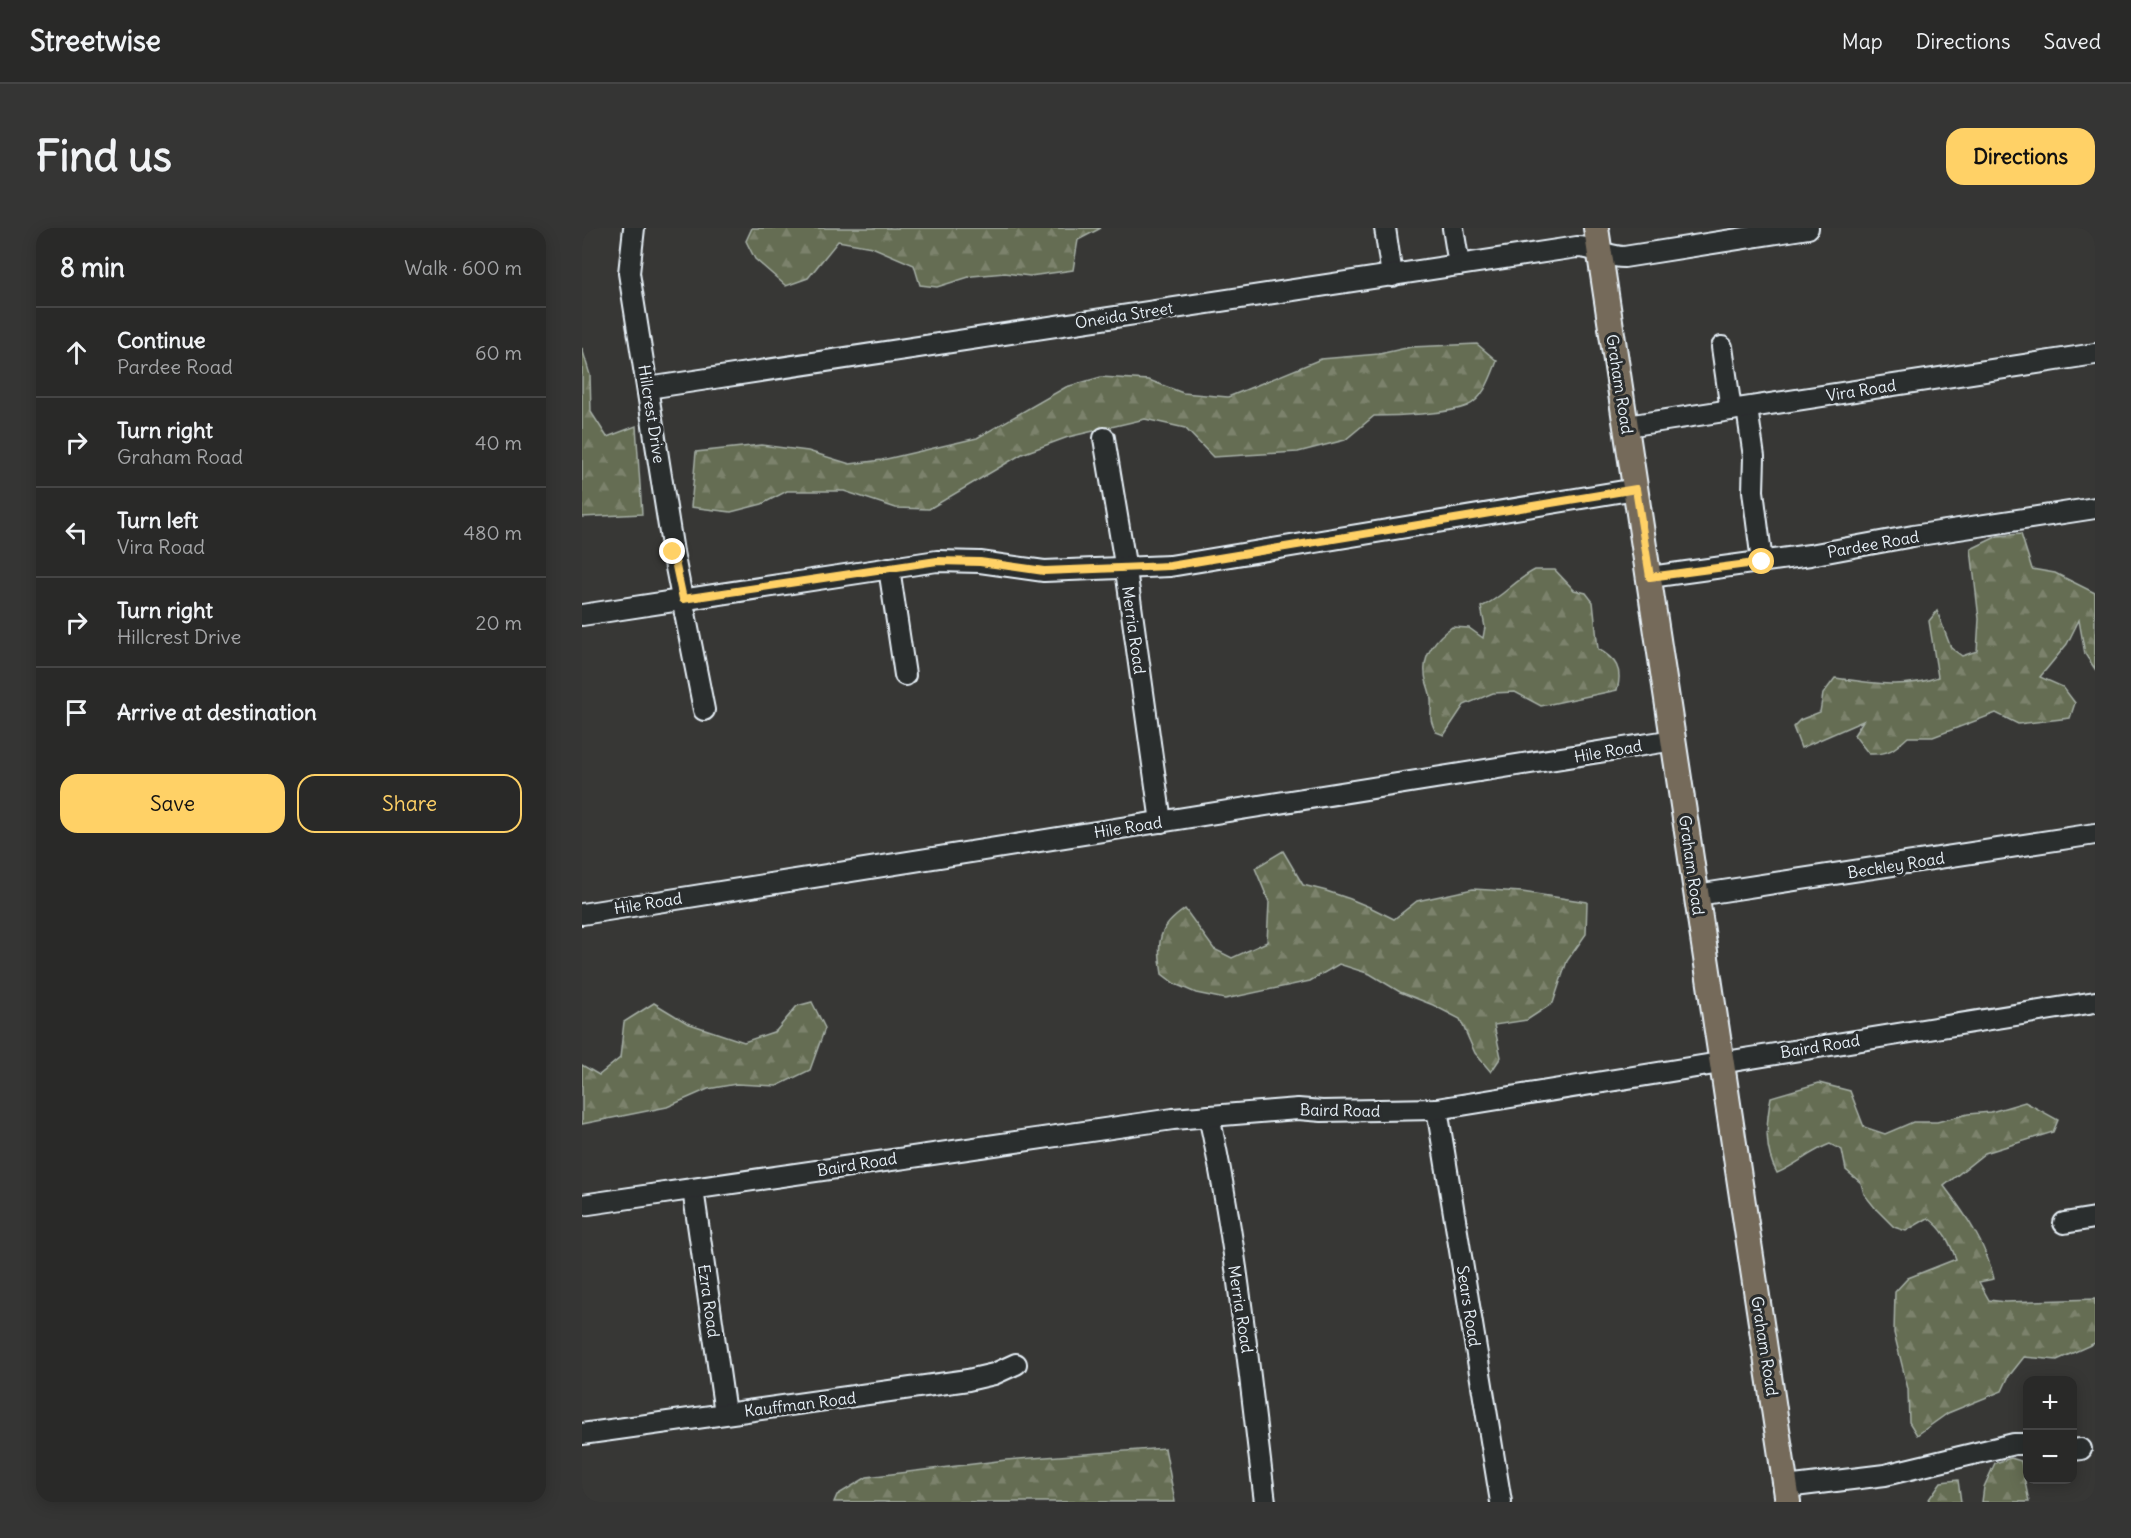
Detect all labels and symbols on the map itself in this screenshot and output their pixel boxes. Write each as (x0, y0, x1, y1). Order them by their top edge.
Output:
street label: Oneida Street (1074, 297, 1175, 333)
street label: Graham Road (1602, 333, 1638, 435)
street label: Hillcrest Drive (634, 363, 670, 465)
street label: Vira Road (1825, 375, 1897, 405)
street label: Pardee Road (1826, 526, 1920, 562)
route end (659, 538, 685, 564)
route start (1748, 548, 1774, 574)
street label: Merria Road (1118, 585, 1150, 675)
street label: Hile Road (1572, 735, 1644, 767)
street label: Hile Road (1093, 812, 1163, 842)
street label: Graham Road (1675, 814, 1709, 916)
street label: Beckley Road (1846, 847, 1946, 883)
street label: Hile Road (613, 888, 683, 918)
street label: Baird Road (1779, 1030, 1861, 1062)
street label: Baird Road (1300, 1099, 1380, 1121)
street label: Baird Road (816, 1148, 898, 1180)
street label: Ezra Road (694, 1263, 724, 1339)
street label: Merria Road (1224, 1264, 1258, 1354)
street label: Sears Road (1453, 1264, 1485, 1348)
street label: Graham Road (1747, 1295, 1783, 1397)
street label: Kauffman Road (743, 1387, 857, 1421)

